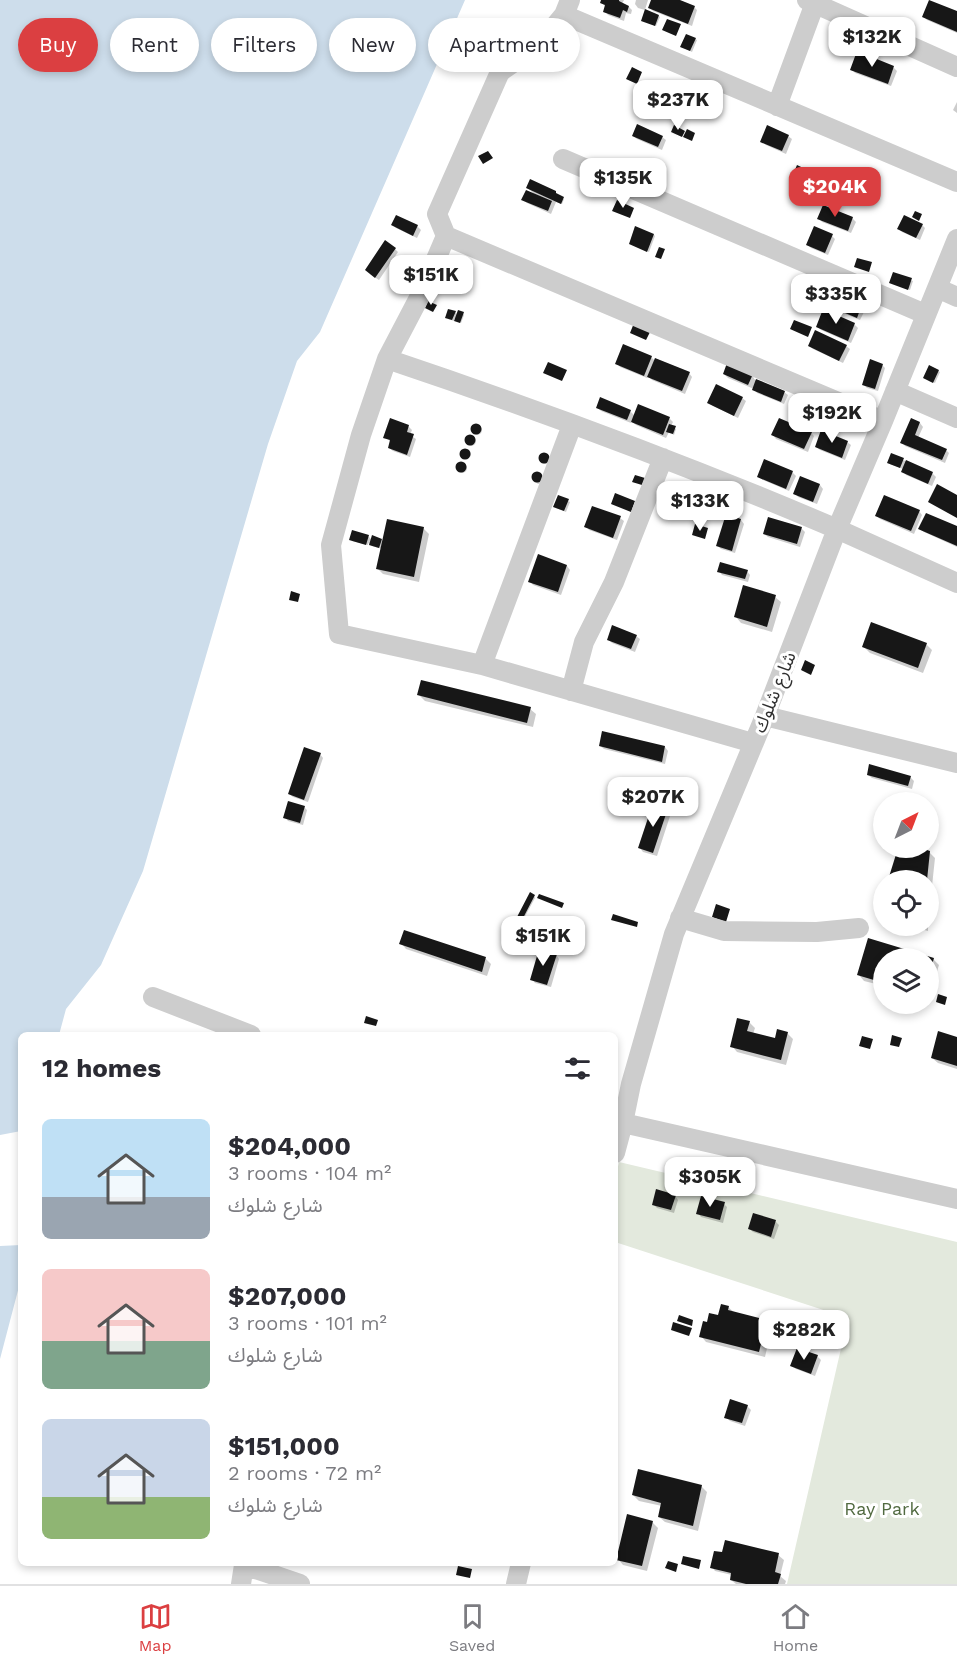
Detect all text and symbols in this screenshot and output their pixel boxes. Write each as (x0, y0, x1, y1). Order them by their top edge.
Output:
pin: $132K (830, 17, 914, 68)
chip: Buy (18, 18, 98, 72)
chip: Rent (110, 18, 199, 72)
chip: Filters (211, 18, 317, 72)
chip: New (329, 18, 416, 72)
chip: Apartment (428, 18, 580, 72)
text: $132K (842, 24, 902, 48)
pin: $237K (636, 80, 720, 131)
text: $237K (647, 87, 709, 111)
pin: $135K (581, 158, 665, 209)
text: $135K (594, 165, 652, 189)
pin: $204K (793, 167, 877, 218)
text: $204K (803, 174, 867, 198)
pin: $151K (389, 255, 473, 306)
text: $151K (403, 262, 459, 286)
pin: $335K (794, 274, 878, 325)
text: $335K (805, 281, 867, 305)
pin: $192K (790, 393, 874, 444)
text: $192K (802, 400, 862, 424)
pin: $133K (658, 481, 742, 532)
text: $133K (670, 488, 730, 512)
street label: شارع شلوك (748, 649, 803, 737)
pin: $207K (611, 777, 695, 828)
text: $207K (621, 784, 685, 808)
north arrow (873, 792, 939, 858)
map controls (873, 792, 939, 1014)
button: locate (873, 870, 939, 936)
pin: $151K (501, 916, 585, 967)
text: $151K (515, 923, 571, 947)
button: layers (873, 948, 939, 1014)
icon: filters (561, 1052, 594, 1085)
text: 12 homes (42, 1053, 161, 1083)
text: $204,000 (228, 1131, 351, 1161)
icon: home (90, 1143, 162, 1215)
pin: $305K (668, 1157, 752, 1208)
text: 3 rooms · 104 m² (228, 1161, 391, 1185)
text: $305K (679, 1164, 741, 1188)
text: شارع شلوك (228, 1193, 323, 1217)
text: $207,000 (228, 1281, 346, 1311)
icon: home (90, 1293, 162, 1365)
pin: $282K (762, 1310, 846, 1361)
text: 3 rooms · 101 m² (228, 1311, 387, 1335)
text: $282K (772, 1317, 836, 1341)
text: شارع شلوك (228, 1343, 323, 1367)
text: $151,000 (228, 1431, 340, 1461)
icon: home (90, 1443, 162, 1515)
text: 2 rooms · 72 m² (228, 1461, 381, 1485)
text: شارع شلوك (228, 1493, 323, 1517)
park label: Ray Park (844, 1498, 920, 1519)
tab: Map (139, 1600, 172, 1655)
tab: Saved (449, 1600, 495, 1655)
tab: Home (773, 1600, 818, 1655)

